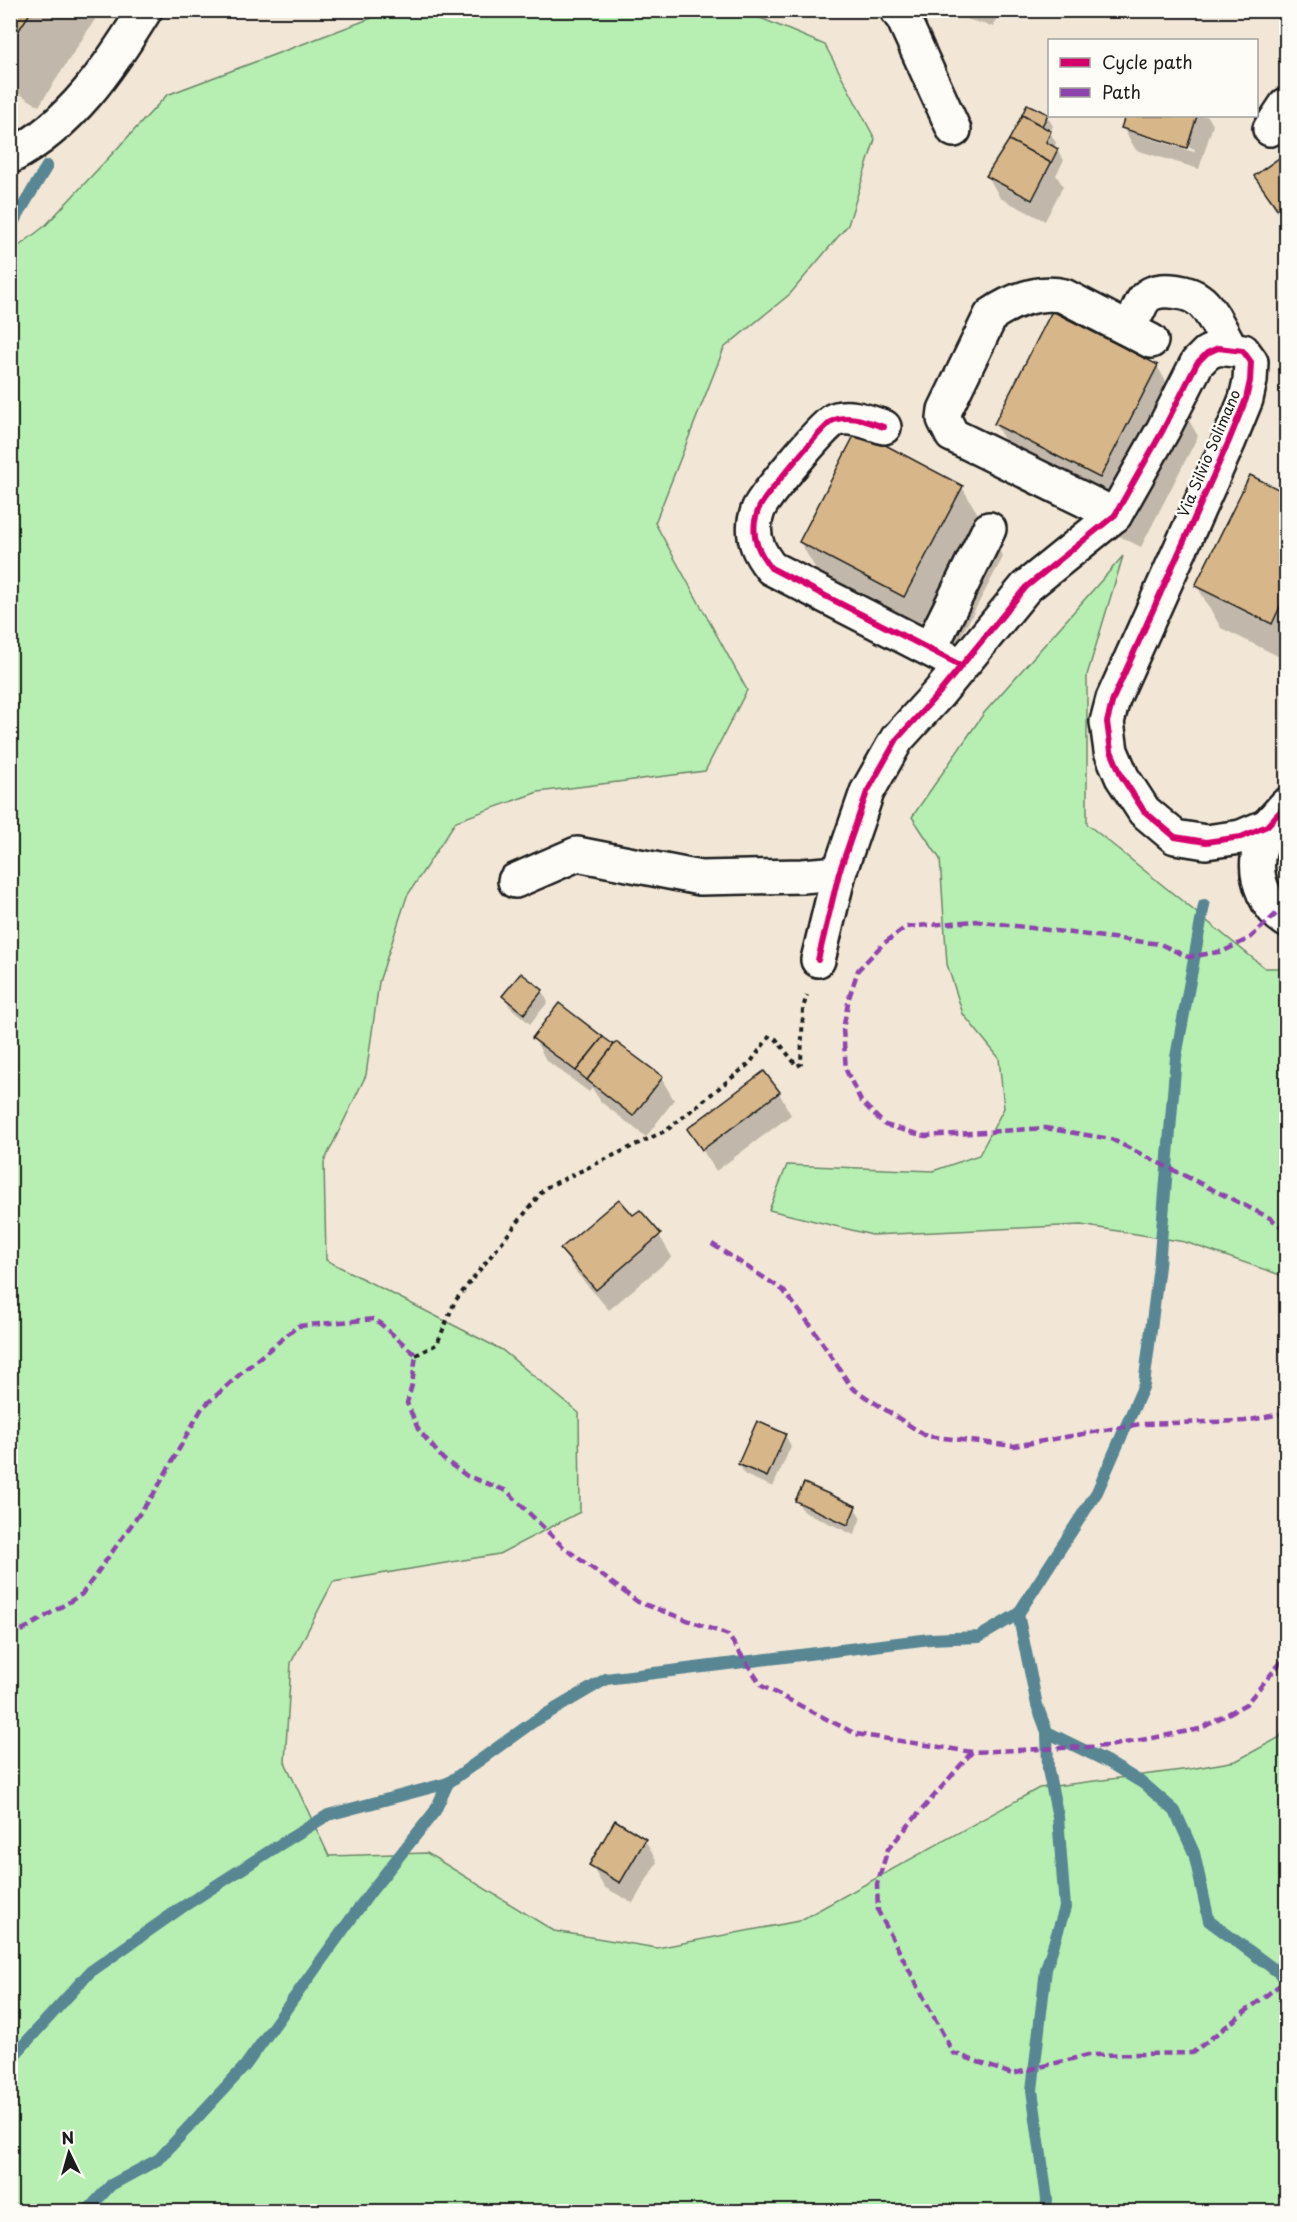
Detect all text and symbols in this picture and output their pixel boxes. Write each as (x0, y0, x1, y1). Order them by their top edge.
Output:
legend (1048, 39, 1258, 117)
text: Cycle path (1102, 48, 1193, 75)
text: Path (1102, 78, 1141, 105)
street label: Via Silvio Solimano (1171, 385, 1245, 521)
north arrow (39, 2123, 99, 2183)
text: N (60, 2125, 75, 2150)

